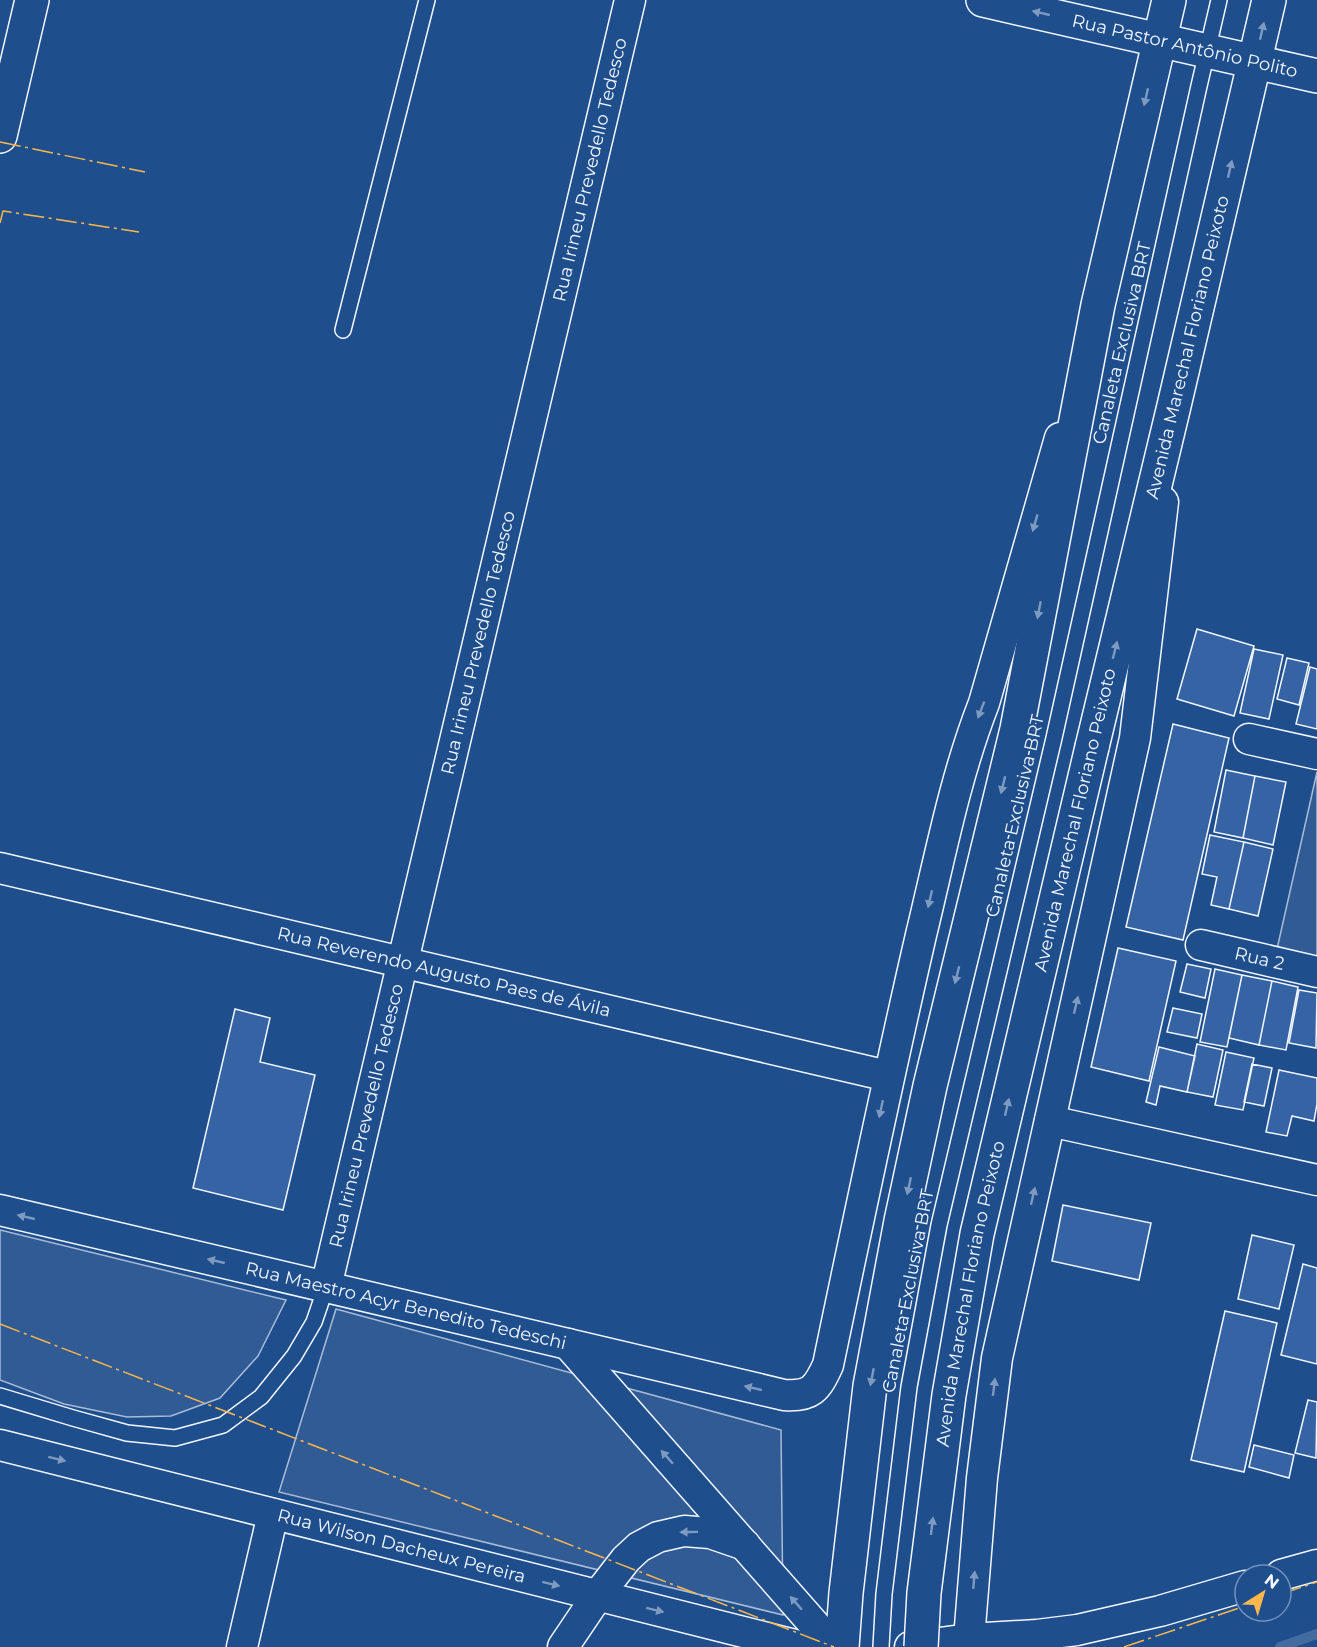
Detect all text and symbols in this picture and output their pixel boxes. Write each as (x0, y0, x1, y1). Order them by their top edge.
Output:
one-way arrow (1031, 8, 1050, 17)
street label: Rua Pastor Antônio Polito (1070, 10, 1300, 82)
one-way arrow (1258, 22, 1268, 40)
street label: Rua Irineu Prevedello Tedesco (548, 36, 632, 304)
one-way arrow (1141, 88, 1150, 107)
one-way arrow (1226, 159, 1235, 178)
street label: Avenida Marechal Floriano Peixoto (1141, 193, 1234, 501)
street label: Canaleta Exclusiva BRT (1088, 239, 1156, 446)
street label: Rua Irineu Prevedello Tedesco (436, 509, 520, 777)
one-way arrow (1030, 514, 1039, 532)
one-way arrow (1034, 601, 1043, 620)
one-way arrow (1111, 640, 1121, 659)
street label: Avenida Marechal Floriano Peixoto (1029, 666, 1121, 974)
one-way arrow (975, 702, 985, 720)
street label: Canaleta Exclusiva BRT (981, 712, 1049, 919)
one-way arrow (997, 776, 1007, 795)
one-way arrow (925, 889, 934, 908)
street label: Rua Reverendo Augusto Paes de Ávila (275, 922, 613, 1022)
street label: Rua 2 (1232, 942, 1287, 975)
one-way arrow (951, 966, 961, 984)
street label: Rua Irineu Prevedello Tedesco (325, 982, 408, 1250)
one-way arrow (1071, 996, 1081, 1015)
one-way arrow (1002, 1098, 1012, 1116)
one-way arrow (876, 1100, 885, 1119)
street label: Avenida Marechal Floriano Peixoto (932, 1139, 1010, 1448)
one-way arrow (904, 1176, 913, 1195)
one-way arrow (1028, 1186, 1038, 1205)
street label: Canaleta Exclusiva BRT (877, 1187, 939, 1395)
one-way arrow (17, 1211, 36, 1221)
one-way arrow (207, 1256, 225, 1266)
street label: Rua Maestro Acyr Benedito Tedeschi (243, 1257, 569, 1354)
one-way arrow (867, 1368, 876, 1387)
one-way arrow (989, 1377, 998, 1396)
one-way arrow (744, 1382, 763, 1392)
one-way arrow (660, 1449, 674, 1464)
one-way arrow (48, 1455, 66, 1465)
street label: Rua Wilson Dacheux Pereira (275, 1504, 528, 1588)
one-way arrow (928, 1517, 937, 1536)
one-way arrow (679, 1528, 698, 1537)
north arrow (1233, 1563, 1293, 1623)
text: N (1261, 1570, 1283, 1593)
one-way arrow (969, 1571, 978, 1590)
one-way arrow (542, 1579, 560, 1589)
one-way arrow (790, 1596, 803, 1611)
one-way arrow (646, 1605, 664, 1615)

